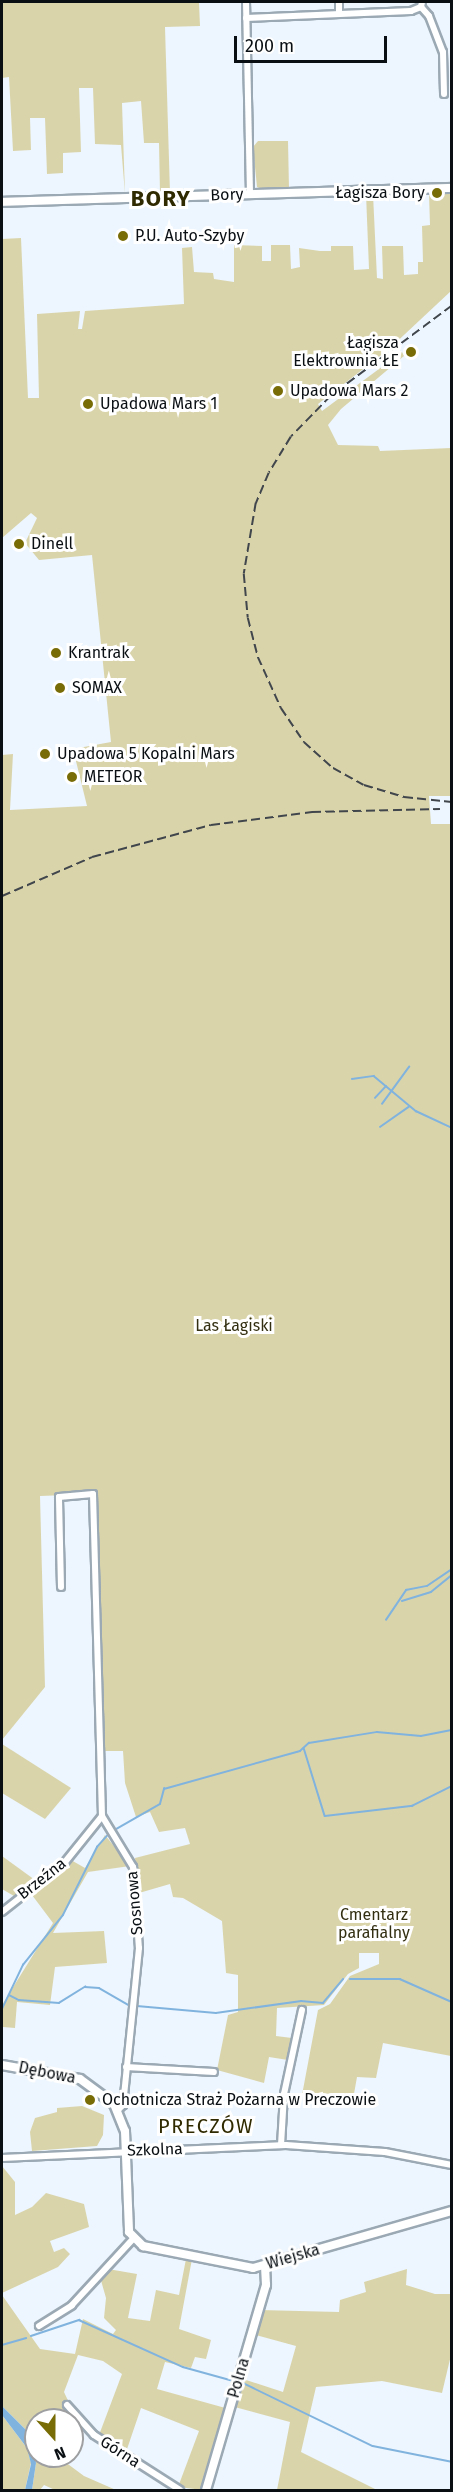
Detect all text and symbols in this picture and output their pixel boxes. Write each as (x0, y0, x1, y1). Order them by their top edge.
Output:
scale bar (237, 24, 390, 62)
text: 200 m (245, 35, 294, 57)
place label: Łagisza Bory (335, 183, 425, 203)
street label: Bory (210, 185, 244, 205)
district label: BORY (131, 186, 191, 212)
marker: Łagisza Bory (430, 186, 444, 200)
place label: P.U. Auto-Szyby (135, 226, 244, 246)
marker: P.U. Auto-Szyby (116, 229, 130, 243)
place label: Łagisza Elektrownia ŁE (293, 333, 399, 371)
marker: Łagisza Elektrownia ŁE (404, 345, 418, 359)
place label: Upadowa Mars 2 (290, 381, 408, 401)
marker: Upadowa Mars 2 (271, 384, 285, 398)
place label: Upadowa Mars 1 (100, 394, 218, 414)
marker: Upadowa Mars 1 (81, 397, 95, 411)
place label: Dinell (31, 534, 73, 554)
marker: Dinell (12, 537, 26, 551)
place label: Krantrak (68, 643, 129, 663)
marker: Krantrak (49, 646, 63, 660)
place label: SOMAX (72, 678, 122, 698)
marker: SOMAX (53, 681, 67, 695)
place label: Upadowa 5 Kopalni Mars (57, 744, 235, 764)
marker: Upadowa 5 Kopalni Mars (38, 747, 52, 761)
place label: METEOR (84, 767, 142, 787)
marker: METEOR (65, 770, 79, 784)
park label: Las Łagiski (195, 1316, 273, 1336)
street label: Brzeźna (14, 1854, 70, 1904)
street label: Sosnowa (123, 1870, 147, 1936)
park label: Cmentarz parafialny (338, 1905, 410, 1943)
street label: Dębowa (17, 2058, 77, 2088)
place label: Ochotnicza Straż Pożarna w Preczowie (102, 2090, 376, 2110)
marker: Ochotnicza Straż Pożarna w Preczowie (83, 2093, 97, 2107)
district label: PRECZÓW (158, 2114, 254, 2138)
street label: Szkolna (127, 2139, 183, 2161)
street label: Wiejska (264, 2240, 322, 2274)
street label: Polna (224, 2356, 254, 2400)
north arrow (24, 2408, 84, 2468)
street label: Górna (96, 2432, 144, 2472)
text: N (52, 2443, 68, 2464)

